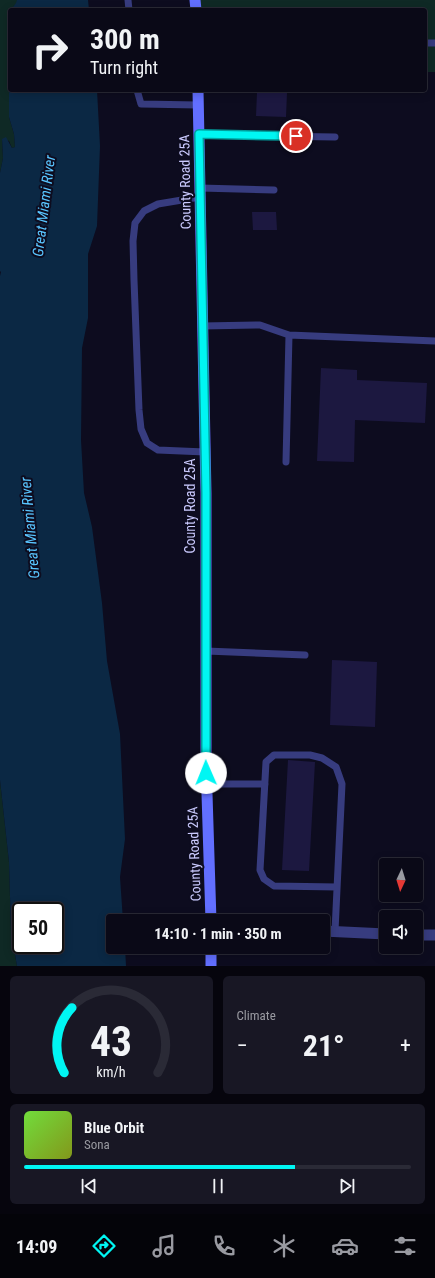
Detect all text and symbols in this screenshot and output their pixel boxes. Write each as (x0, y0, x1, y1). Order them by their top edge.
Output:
text: 300 m (90, 23, 160, 56)
icon: right (24, 24, 76, 76)
text: Turn right (90, 57, 158, 78)
pin (279, 119, 313, 153)
icon: arrive (285, 125, 307, 147)
street label: County Road 25A (176, 134, 194, 230)
water label: Great Miami River (29, 154, 59, 258)
street label: County Road 25A (182, 459, 198, 553)
water label: Great Miami River (17, 476, 43, 580)
position arrow (185, 752, 227, 794)
street label: County Road 25A (184, 806, 204, 902)
north arrow (379, 858, 423, 902)
map controls (379, 858, 423, 954)
speed limit sign: 50 (12, 902, 64, 954)
button: sound (379, 910, 423, 954)
text: 14:10 · 1 min · 350 m (154, 925, 282, 943)
text: Climate (237, 1008, 276, 1023)
text: 43 (90, 1017, 132, 1066)
text: 21° (303, 1028, 345, 1063)
text: − (237, 1033, 248, 1058)
text: + (400, 1033, 411, 1058)
text: km/h (97, 1064, 126, 1080)
text: Blue Orbit (84, 1119, 144, 1137)
text: Sona (84, 1137, 110, 1152)
icon: previous (78, 1175, 100, 1197)
icon: pause (207, 1175, 229, 1197)
icon: next (336, 1175, 358, 1197)
icon: directions (90, 1232, 118, 1260)
icon: music (150, 1232, 178, 1260)
icon: phone (210, 1232, 238, 1260)
icon: climate (270, 1232, 298, 1260)
icon: car (331, 1232, 359, 1260)
icon: filters (391, 1232, 419, 1260)
text: 14:09 (16, 1236, 57, 1257)

